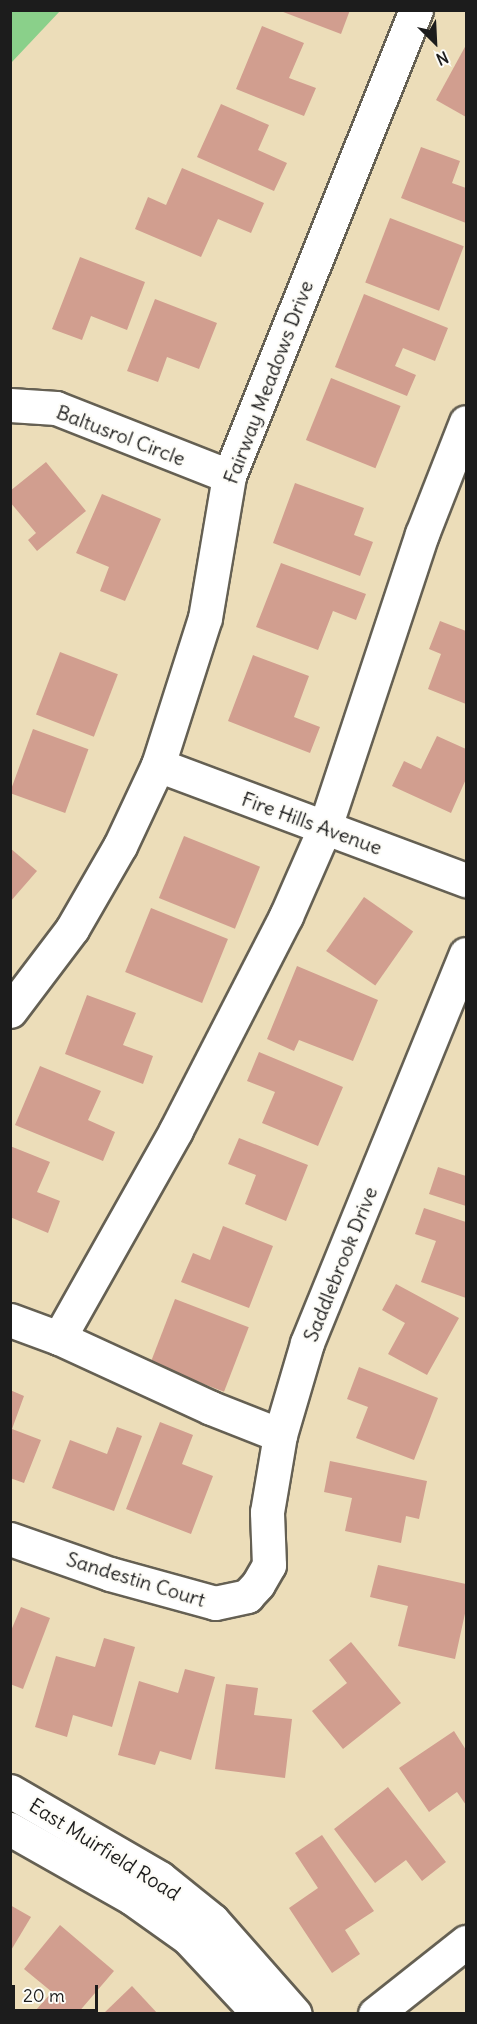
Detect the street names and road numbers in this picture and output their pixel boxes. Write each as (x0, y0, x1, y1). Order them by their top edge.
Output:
street label: Fairway Meadows Drive (218, 277, 318, 487)
street label: Baltusrol Circle (53, 399, 189, 471)
street label: Fire Hills Avenue (239, 786, 385, 860)
street label: Saddlebrook Drive (298, 1183, 382, 1345)
street label: Sandestin Court (64, 1546, 208, 1612)
street label: East Muirfield Road (25, 1793, 185, 1905)

